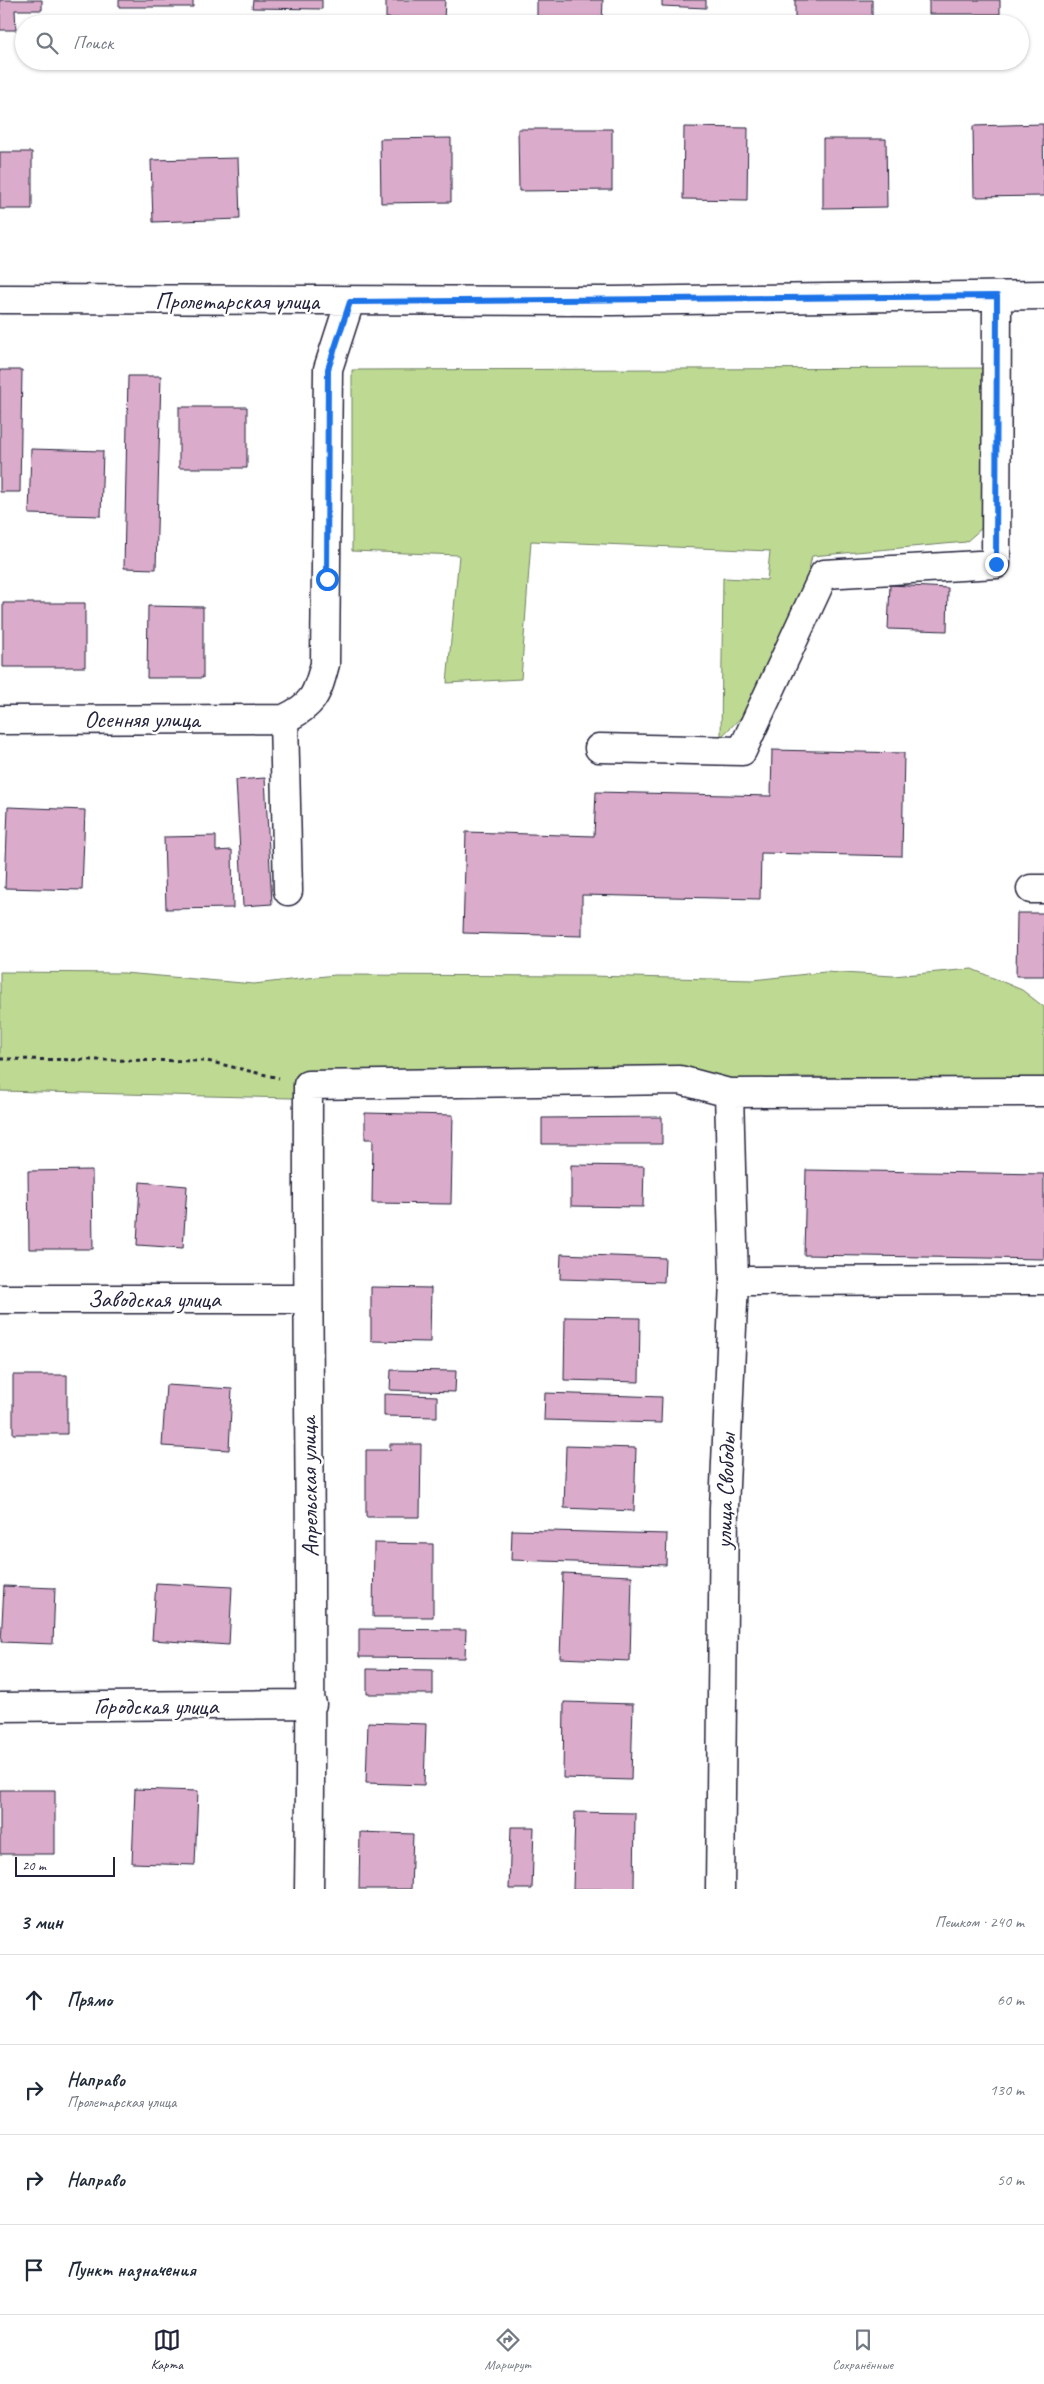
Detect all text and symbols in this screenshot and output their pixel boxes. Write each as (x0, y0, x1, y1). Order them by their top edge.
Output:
search box (15, 15, 1029, 70)
icon: search (33, 29, 61, 57)
text: Поиск (73, 31, 113, 55)
street label: Пролетарская улица (155, 286, 320, 316)
route end (985, 553, 1008, 576)
route start (316, 568, 339, 591)
street label: Осенняя улица (84, 704, 202, 734)
street label: Заводская улица (87, 1284, 222, 1314)
street label: Апрельская улица (293, 1414, 325, 1558)
street label: улица Свободы (708, 1430, 742, 1551)
street label: Городская улица (94, 1691, 220, 1721)
scale bar (15, 1854, 115, 1877)
text: 20 m (22, 1857, 46, 1874)
text: 3 мин (20, 1909, 63, 1935)
text: Пешком · 240 m (935, 1912, 1024, 1932)
icon: ahead (20, 1986, 48, 2014)
text: Прямо (67, 1988, 112, 2012)
text: 60 m (997, 1990, 1024, 2010)
text: Направо (67, 2068, 125, 2092)
icon: right (20, 2076, 48, 2104)
text: 130 m (990, 2080, 1024, 2100)
text: Пролетарская улица (67, 2092, 176, 2112)
icon: right (20, 2166, 48, 2194)
text: Направо (67, 2168, 125, 2192)
text: 50 m (997, 2170, 1024, 2190)
icon: arrive (20, 2256, 48, 2284)
text: Пункт назначения (67, 2258, 196, 2282)
tab: Карта (151, 2326, 183, 2373)
tab: Маршрут (485, 2326, 531, 2373)
tab: Сохранённые (832, 2326, 893, 2373)

